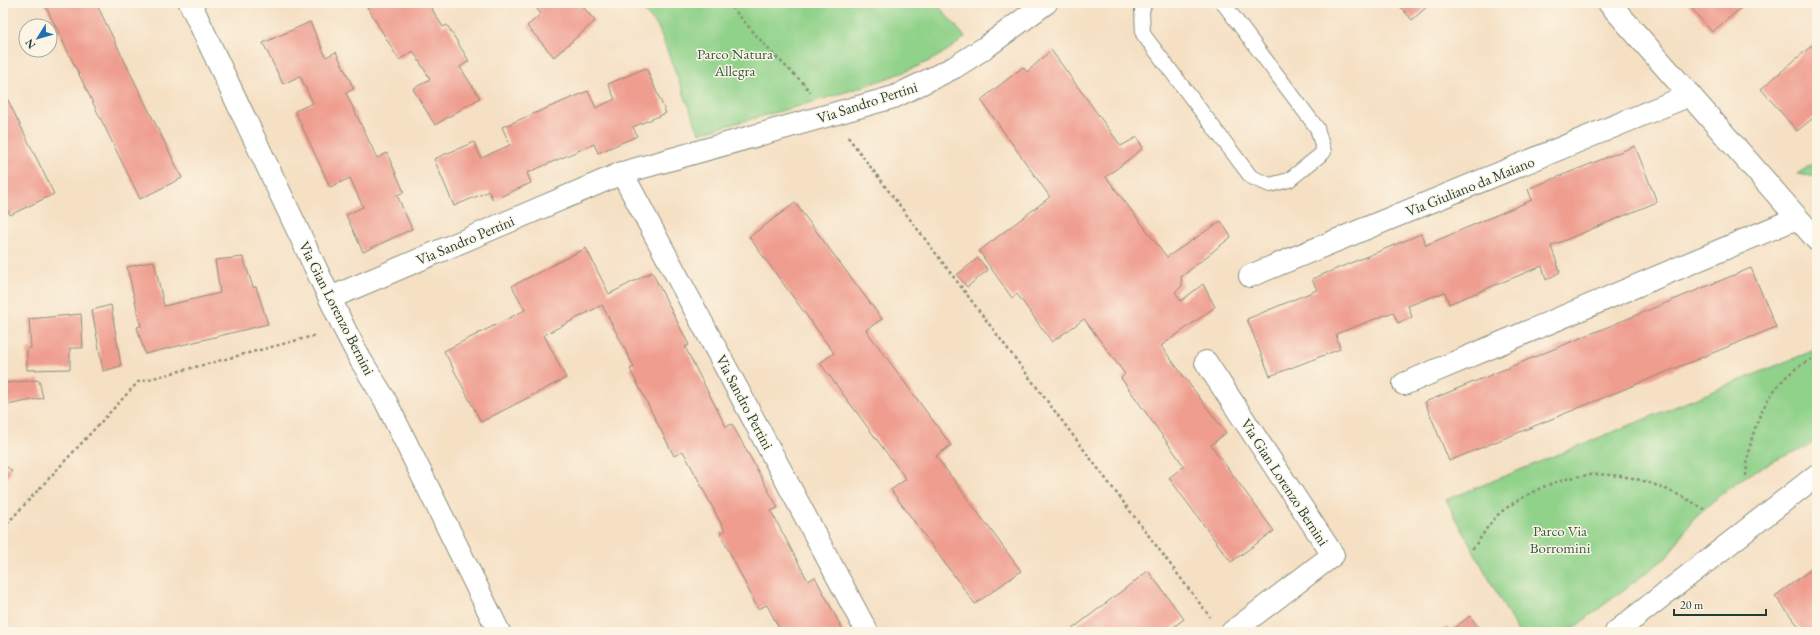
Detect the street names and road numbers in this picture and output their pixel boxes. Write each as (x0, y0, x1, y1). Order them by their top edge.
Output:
street label: Via Sandro Pertini (814, 77, 920, 127)
street label: Via Giuliano da Maiano (1403, 151, 1537, 221)
street label: Via Sandro Pertini (413, 211, 517, 269)
street label: Via Gian Lorenzo Bernini (295, 238, 379, 378)
street label: Via Sandro Pertini (712, 351, 778, 453)
street label: Via Gian Lorenzo Bernini (1237, 415, 1333, 549)

